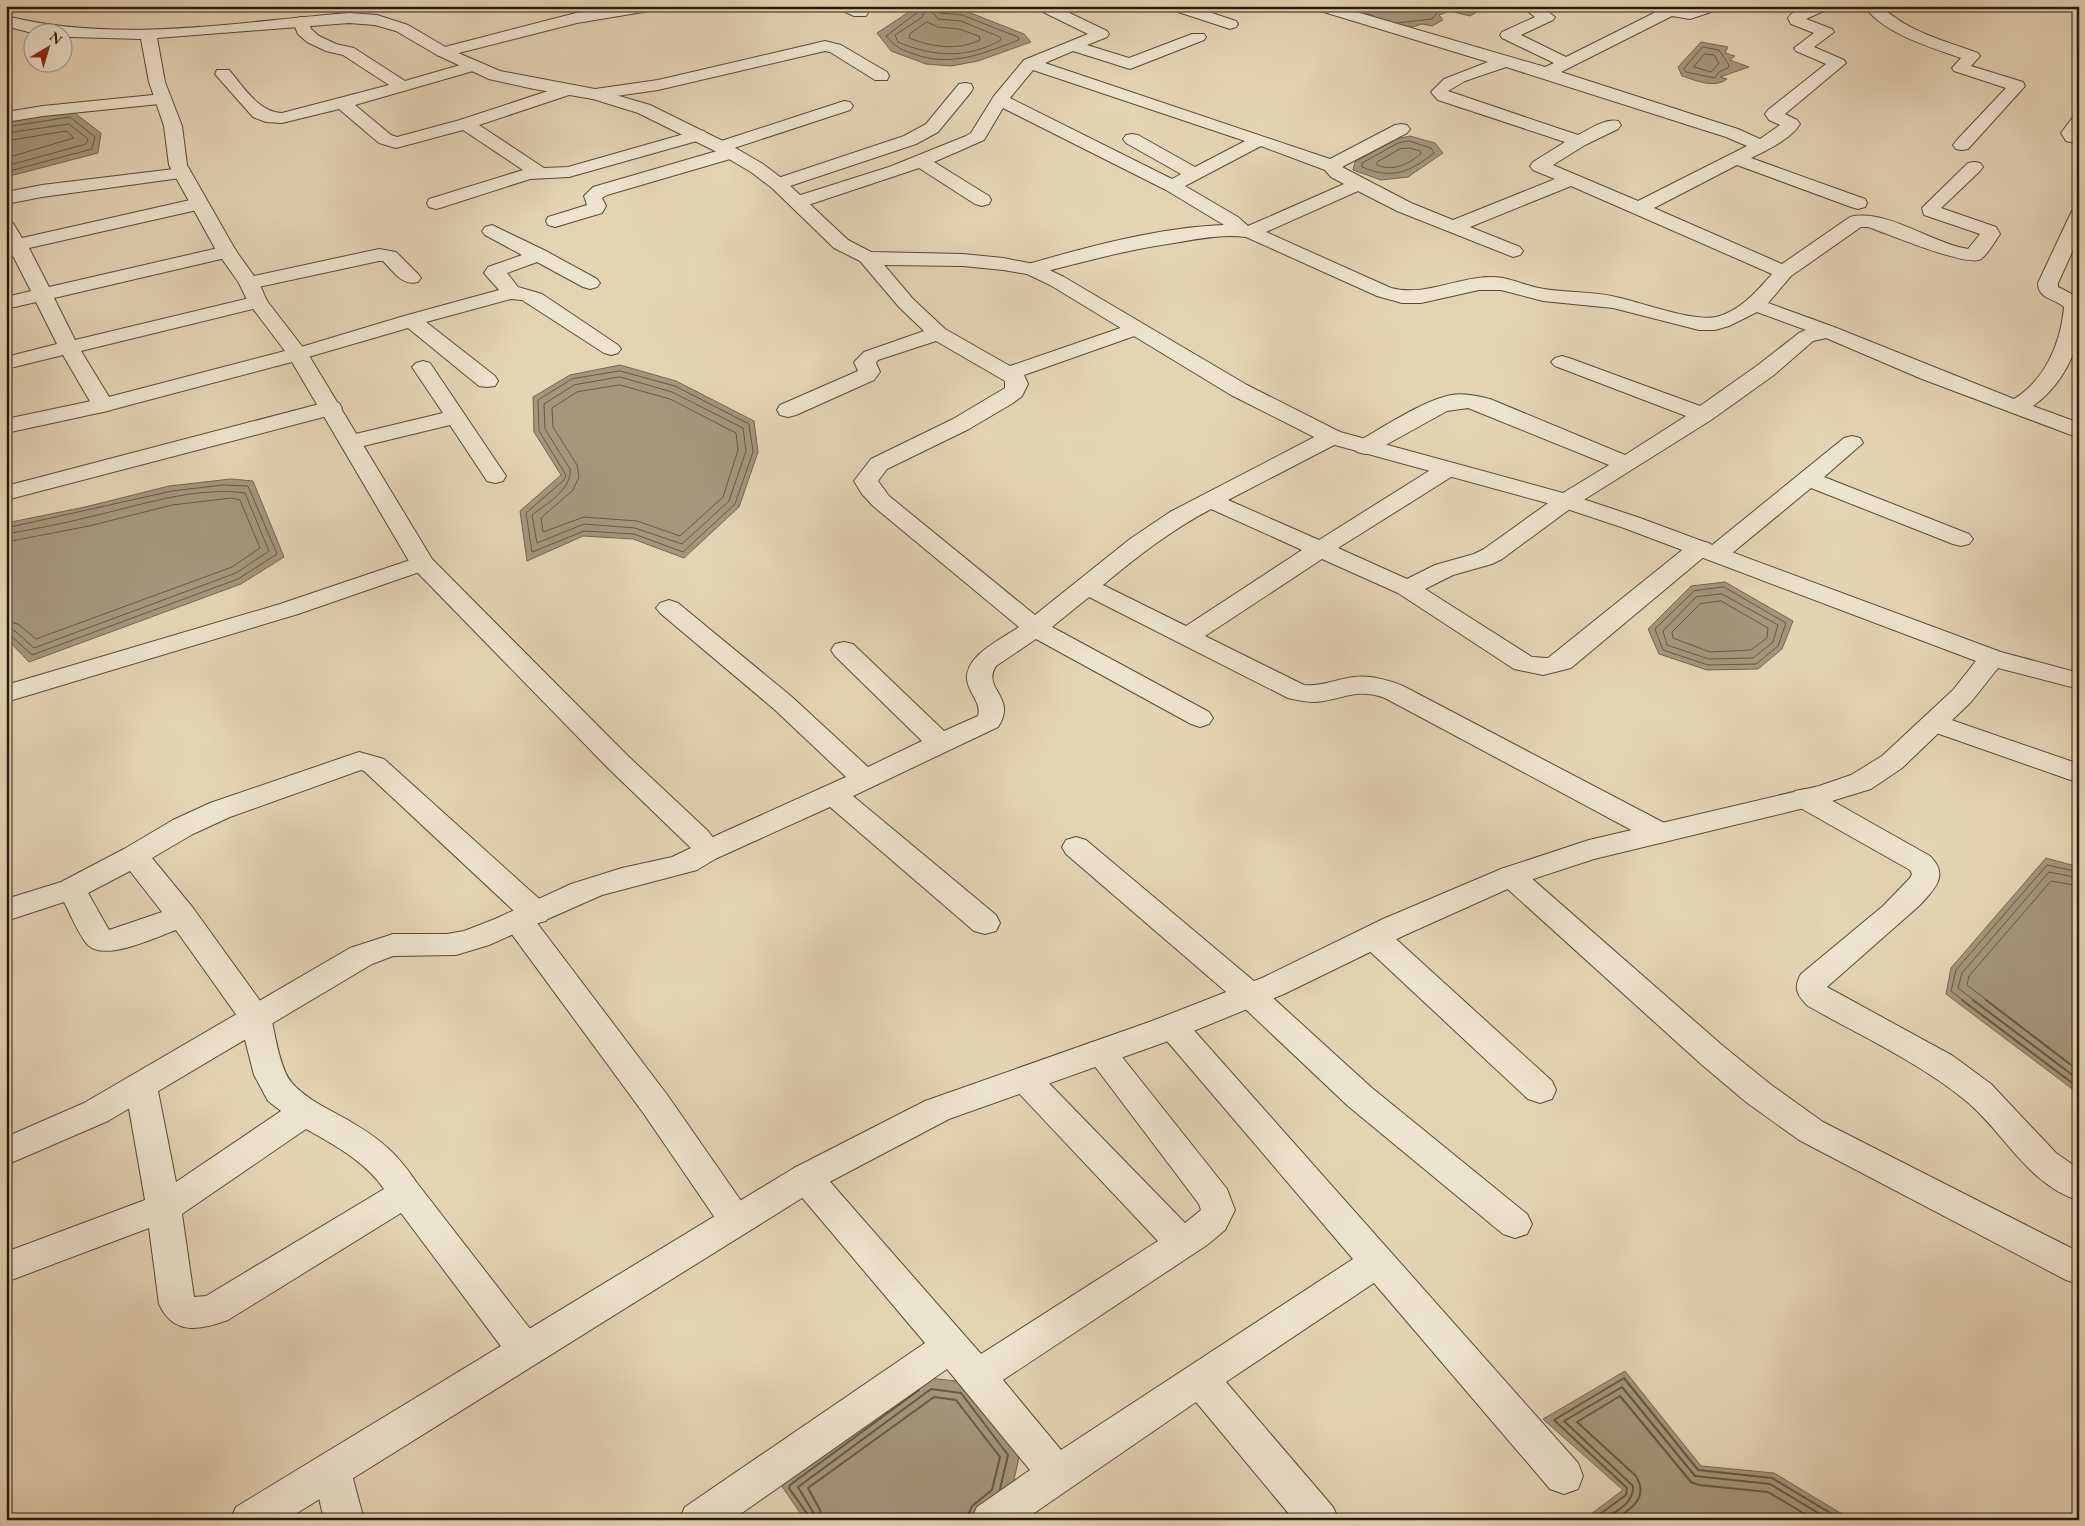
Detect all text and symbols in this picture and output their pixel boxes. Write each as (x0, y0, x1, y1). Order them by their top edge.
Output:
north arrow (22, 22, 72, 72)
text: N (46, 27, 67, 49)

